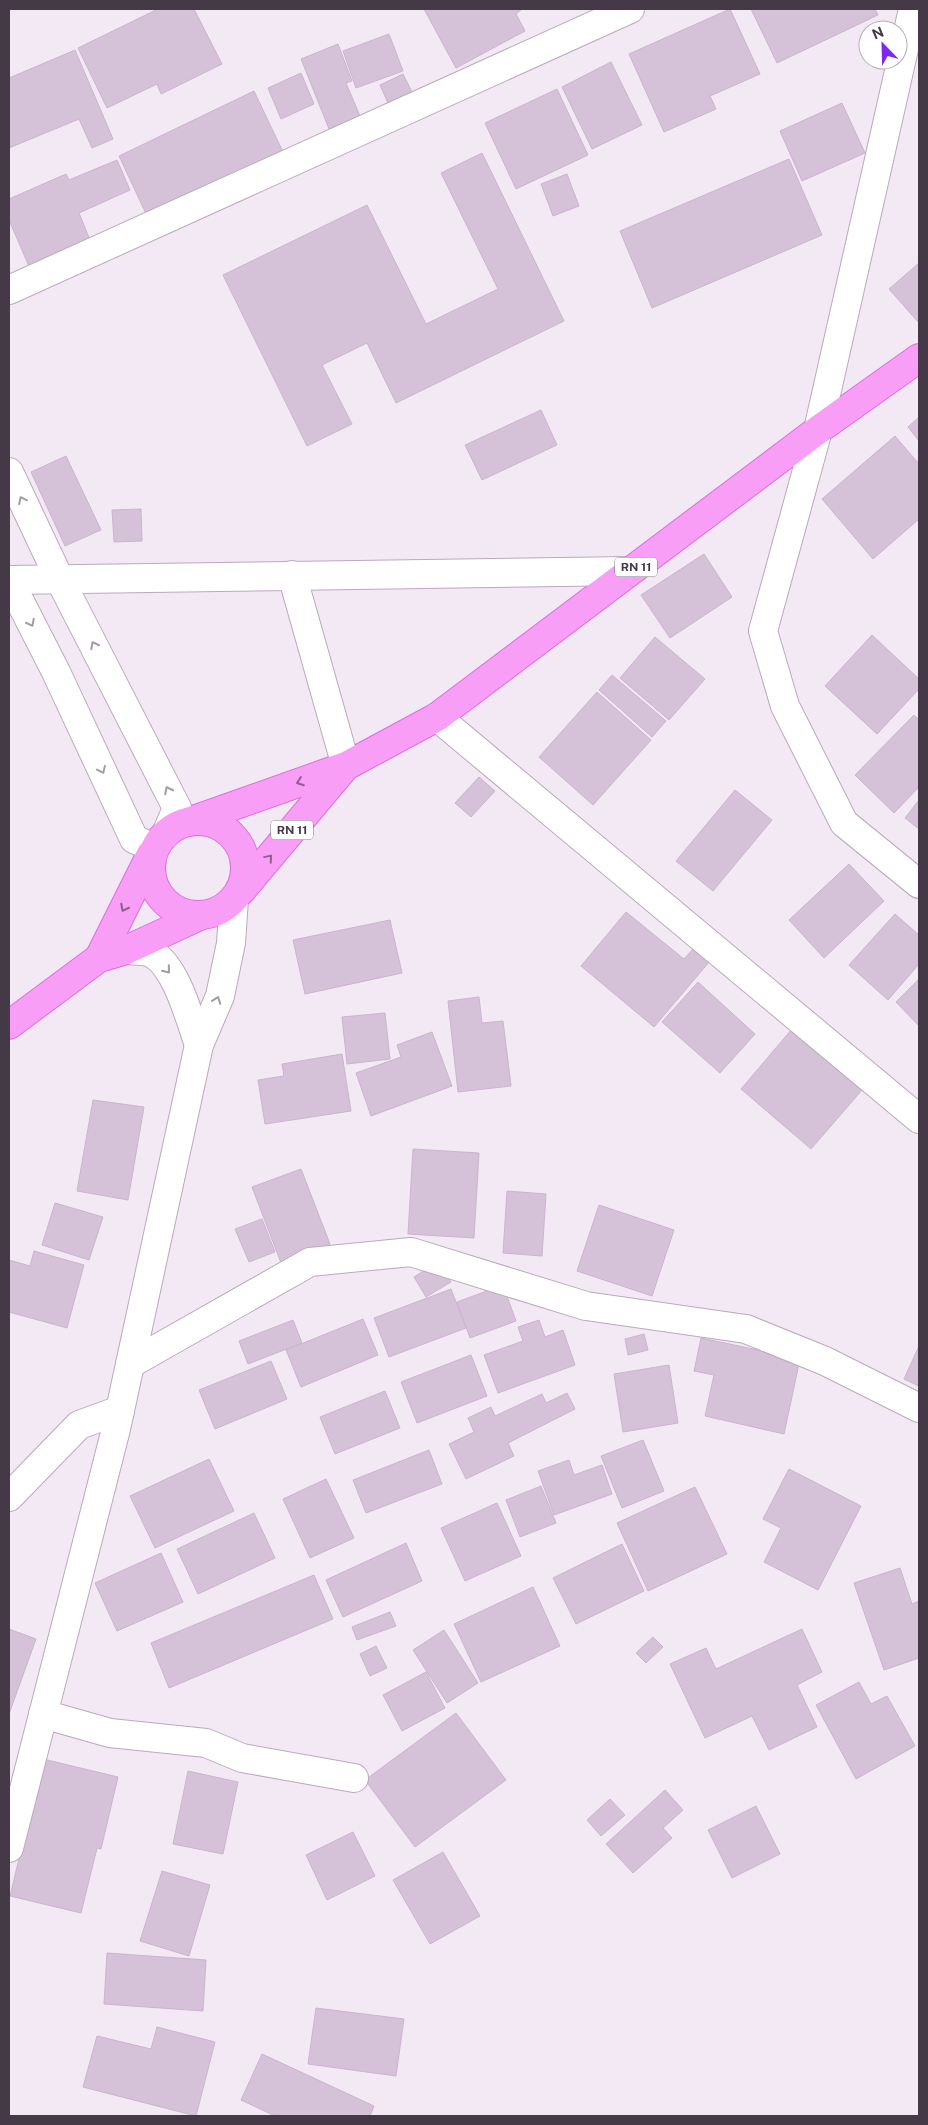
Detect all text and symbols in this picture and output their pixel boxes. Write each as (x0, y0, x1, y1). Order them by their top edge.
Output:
north arrow (858, 20, 908, 70)
text: N (870, 24, 886, 43)
one-way arrow (18, 496, 28, 505)
road number: RN 11 (615, 558, 657, 576)
one-way arrow (25, 618, 35, 627)
one-way arrow (90, 642, 100, 651)
one-way arrow (95, 764, 105, 773)
one-way arrow (296, 776, 304, 786)
one-way arrow (164, 786, 174, 795)
road number: RN 11 (271, 820, 313, 840)
one-way arrow (263, 854, 272, 863)
one-way arrow (120, 902, 130, 911)
one-way arrow (161, 964, 170, 974)
one-way arrow (211, 996, 222, 1005)

